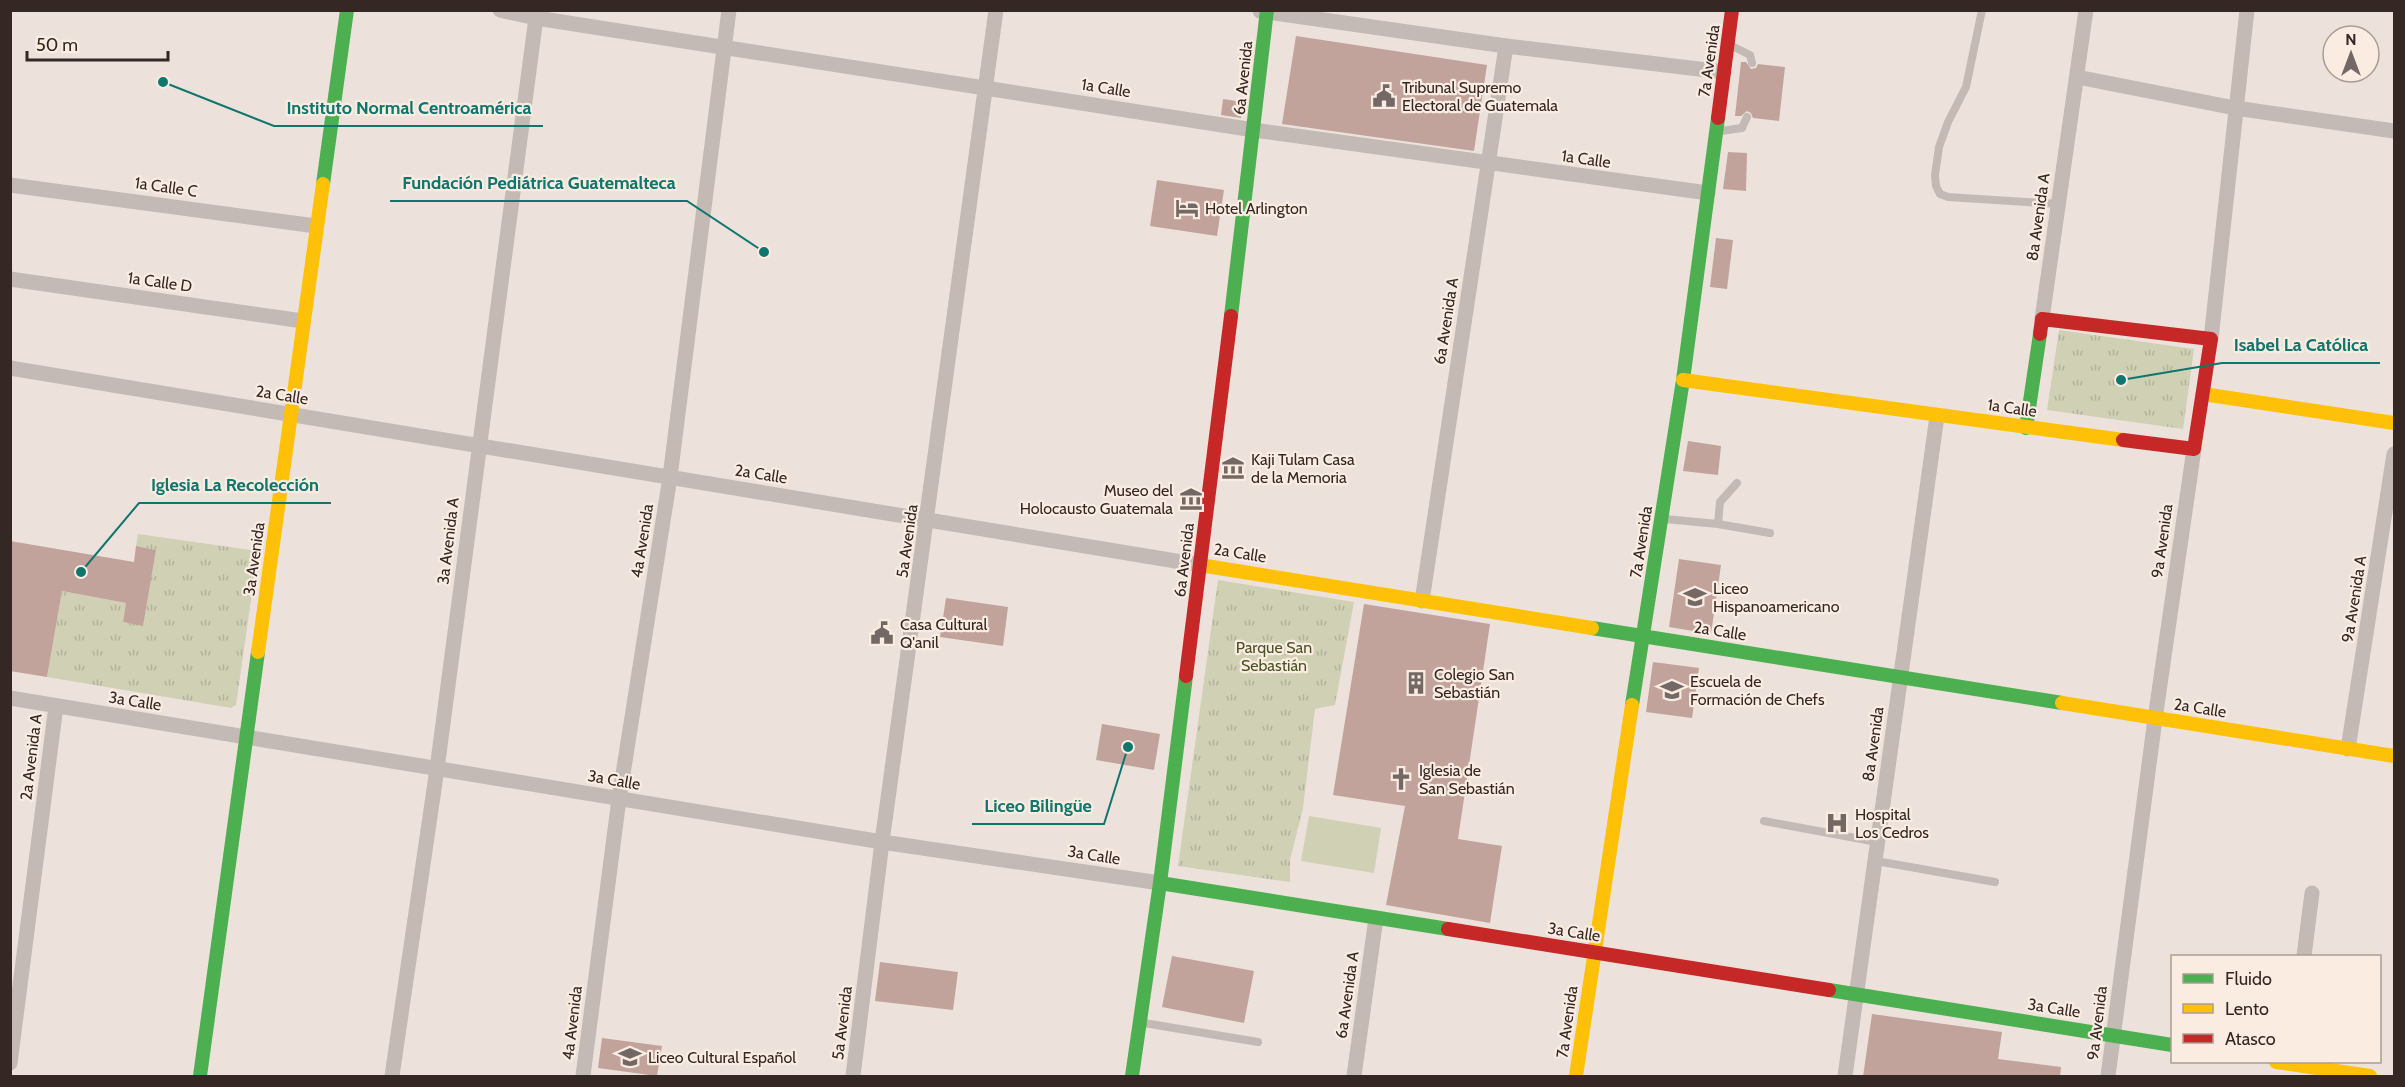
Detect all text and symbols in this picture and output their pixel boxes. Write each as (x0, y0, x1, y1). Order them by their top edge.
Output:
street label: 7a Avenida (1695, 23, 1724, 98)
scale bar (27, 24, 168, 62)
north arrow (2321, 24, 2381, 84)
text: N (2345, 30, 2357, 49)
text: 50 m (36, 34, 78, 56)
street label: 6a Avenida (1230, 40, 1256, 116)
street label: 1a Calle (1080, 75, 1132, 101)
place label: Tribunal Supremo Electoral de Guatemala (1402, 78, 1558, 115)
public building icon: Tribunal Supremo Electoral de Guatemala (1371, 83, 1397, 109)
callout: Instituto Normal Centroamérica (274, 90, 543, 126)
text: Instituto Normal Centroamérica (286, 97, 532, 119)
street label: 1a Calle (1560, 146, 1612, 172)
callout: Fundación Pediátrica Guatemalteca (390, 165, 687, 201)
text: Fundación Pediátrica Guatemalteca (402, 172, 676, 194)
street label: 8a Avenida A (2022, 172, 2054, 262)
street label: 1a Calle C (133, 173, 199, 201)
hotel icon: Hotel Arlington (1174, 195, 1200, 221)
place label: Hotel Arlington (1205, 199, 1308, 218)
street label: 1a Calle D (127, 268, 193, 296)
street label: 6a Avenida A (1430, 276, 1462, 366)
callout: Isabel La Católica (2222, 327, 2380, 363)
text: Isabel La Católica (2234, 334, 2368, 356)
street label: 2a Calle (254, 381, 310, 409)
street label: 1a Calle (1986, 395, 2038, 421)
place label: Kaji Tulam Casa de la Memoria (1251, 450, 1355, 487)
museum icon: Kaji Tulam Casa de la Memoria (1220, 455, 1246, 481)
street label: 2a Calle (733, 460, 789, 488)
callout: Iglesia La Recolección (139, 467, 331, 503)
text: Iglesia La Recolección (151, 474, 319, 496)
place label: Museo del Holocausto Guatemala (1020, 481, 1173, 518)
museum icon: Museo del Holocausto Guatemala (1178, 486, 1204, 512)
street label: 3a Avenida A (433, 496, 463, 586)
street label: 4a Avenida (627, 502, 657, 579)
street label: 9a Avenida (2147, 502, 2177, 579)
street label: 5a Avenida (892, 503, 922, 579)
street label: 7a Avenida (1626, 504, 1656, 579)
street label: 3a Avenida (239, 521, 269, 597)
street label: 6a Avenida (1170, 522, 1198, 598)
street label: 2a Calle (1212, 539, 1268, 567)
street label: 9a Avenida A (2338, 554, 2370, 644)
place label: Liceo Hispanoamericano (1713, 579, 1840, 616)
school or university icon: Liceo Hispanoamericano (1682, 584, 1708, 610)
place label: Casa Cultural Q'anil (900, 615, 988, 652)
street label: 2a Calle (1692, 617, 1748, 645)
public building icon: Casa Cultural Q'anil (869, 620, 895, 646)
park label: Parque San Sebastián (1236, 638, 1312, 675)
place label: Colegio San Sebastián (1434, 665, 1514, 702)
building icon: Colegio San Sebastián (1403, 670, 1429, 696)
place label: Escuela de Formación de Chefs (1690, 672, 1825, 709)
school or university icon: Escuela de Formación de Chefs (1659, 677, 1685, 703)
street label: 3a Calle (107, 687, 163, 715)
street label: 2a Calle (2172, 694, 2228, 722)
street label: 8a Avenida (1858, 705, 1888, 783)
street label: 2a Avenida A (16, 712, 46, 801)
place label: Iglesia de San Sebastián (1419, 761, 1515, 798)
street label: 3a Calle (586, 766, 642, 794)
church icon: Iglesia de San Sebastián (1388, 766, 1414, 792)
callout: Liceo Bilingüe (972, 788, 1104, 824)
text: Liceo Bilingüe (984, 795, 1092, 817)
place label: Hospital Los Cedros (1855, 805, 1929, 842)
hospital icon: Hospital Los Cedros (1824, 810, 1850, 836)
street label: 3a Calle (1066, 841, 1122, 869)
street label: 3a Calle (1546, 918, 1602, 946)
street label: 6a Avenida A (1331, 950, 1363, 1040)
legend (2171, 955, 2381, 1063)
text: Fluido (2225, 968, 2272, 990)
street label: 4a Avenida (558, 984, 586, 1061)
street label: 7a Avenida (1553, 984, 1582, 1059)
street label: 5a Avenida (828, 985, 856, 1061)
street label: 9a Avenida (2083, 985, 2111, 1061)
street label: 3a Calle (2026, 994, 2082, 1022)
text: Lento (2225, 998, 2269, 1020)
text: Atasco (2225, 1028, 2276, 1050)
school or university icon: Liceo Cultural Español (617, 1044, 643, 1070)
place label: Liceo Cultural Español (648, 1048, 796, 1067)

